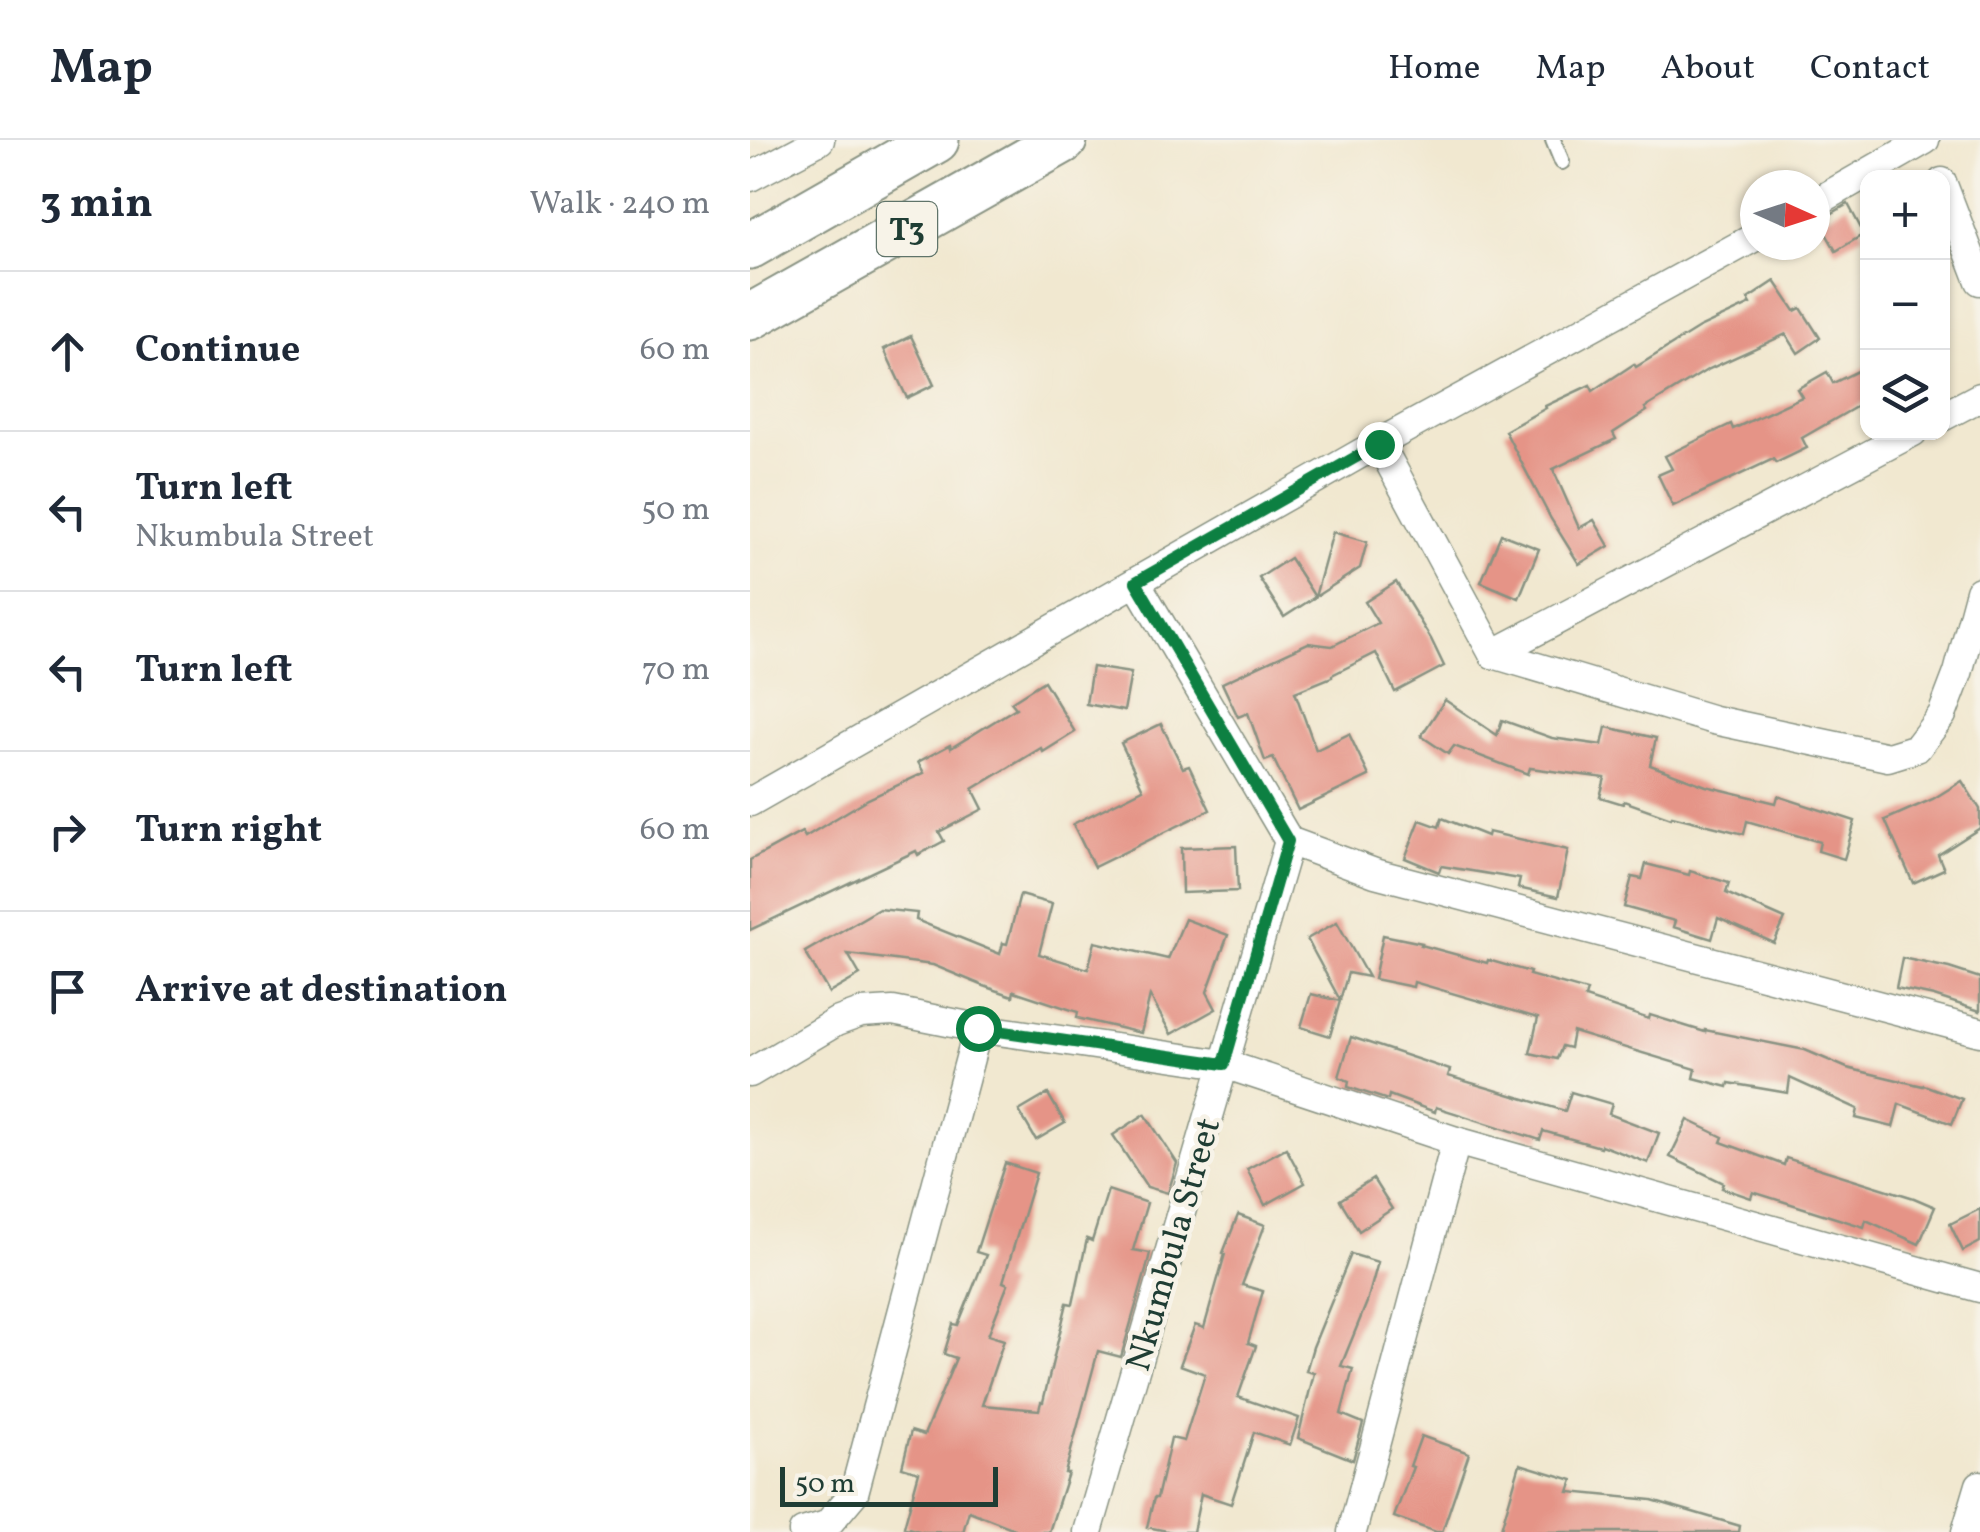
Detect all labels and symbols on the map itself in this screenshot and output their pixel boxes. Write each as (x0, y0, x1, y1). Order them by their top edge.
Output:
north arrow (1740, 170, 1830, 260)
road number: T3 (877, 202, 937, 256)
route end (1357, 422, 1403, 468)
route start (956, 1006, 1002, 1052)
street label: Nkumbula Street (1116, 1113, 1234, 1377)
scale bar (780, 1462, 998, 1506)

